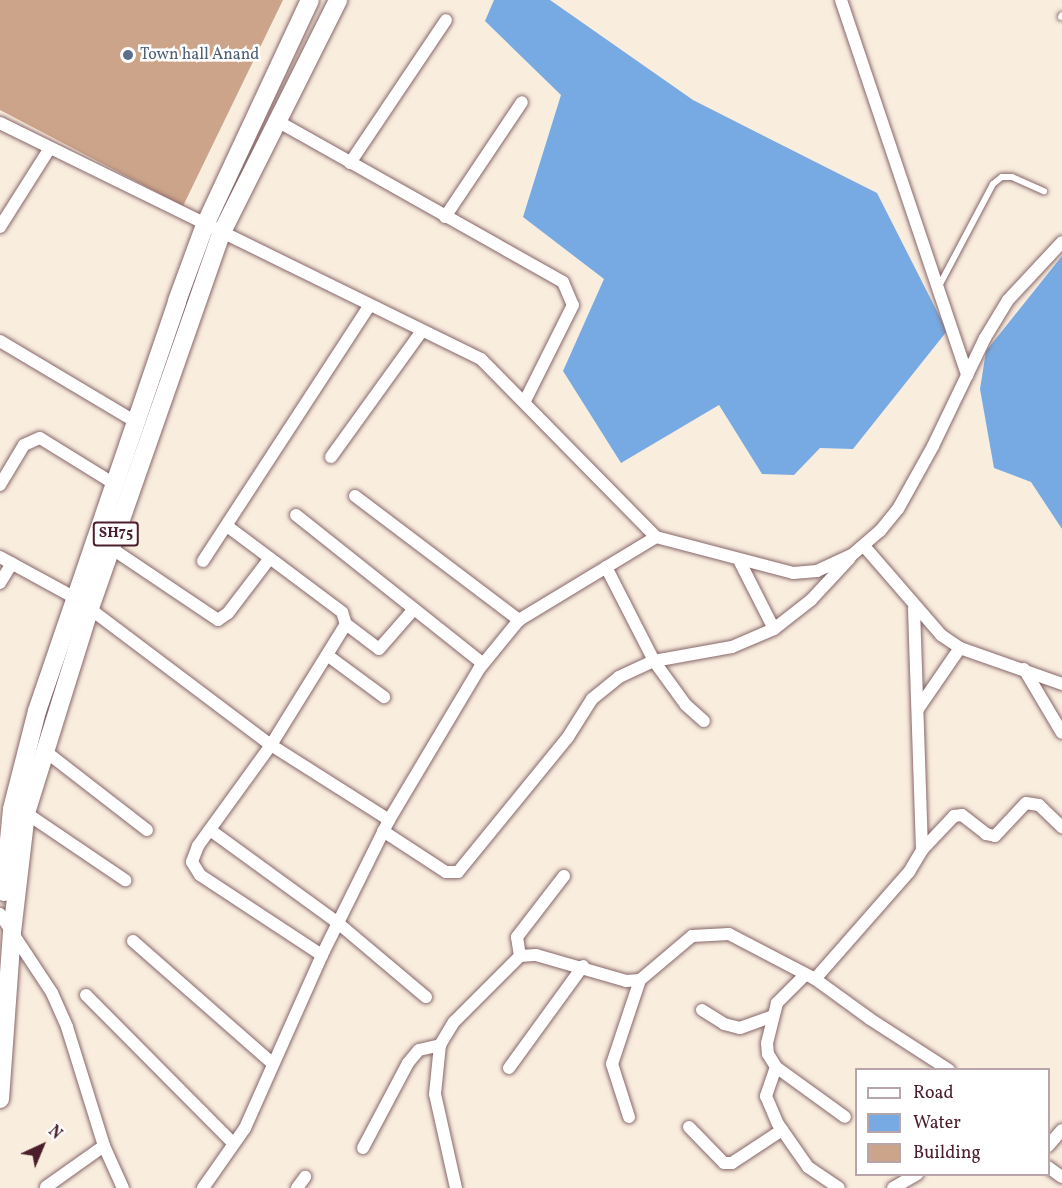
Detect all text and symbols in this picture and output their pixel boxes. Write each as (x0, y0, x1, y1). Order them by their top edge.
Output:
place label: Town hall Anand (140, 45, 259, 65)
marker: Town hall Anand (121, 48, 135, 62)
road number: SH75 (92, 522, 140, 546)
legend (855, 1068, 1050, 1176)
text: Road (913, 1081, 954, 1106)
text: Water (913, 1111, 961, 1136)
north arrow (12, 1116, 72, 1176)
text: N (43, 1121, 66, 1145)
text: Building (913, 1141, 981, 1166)

